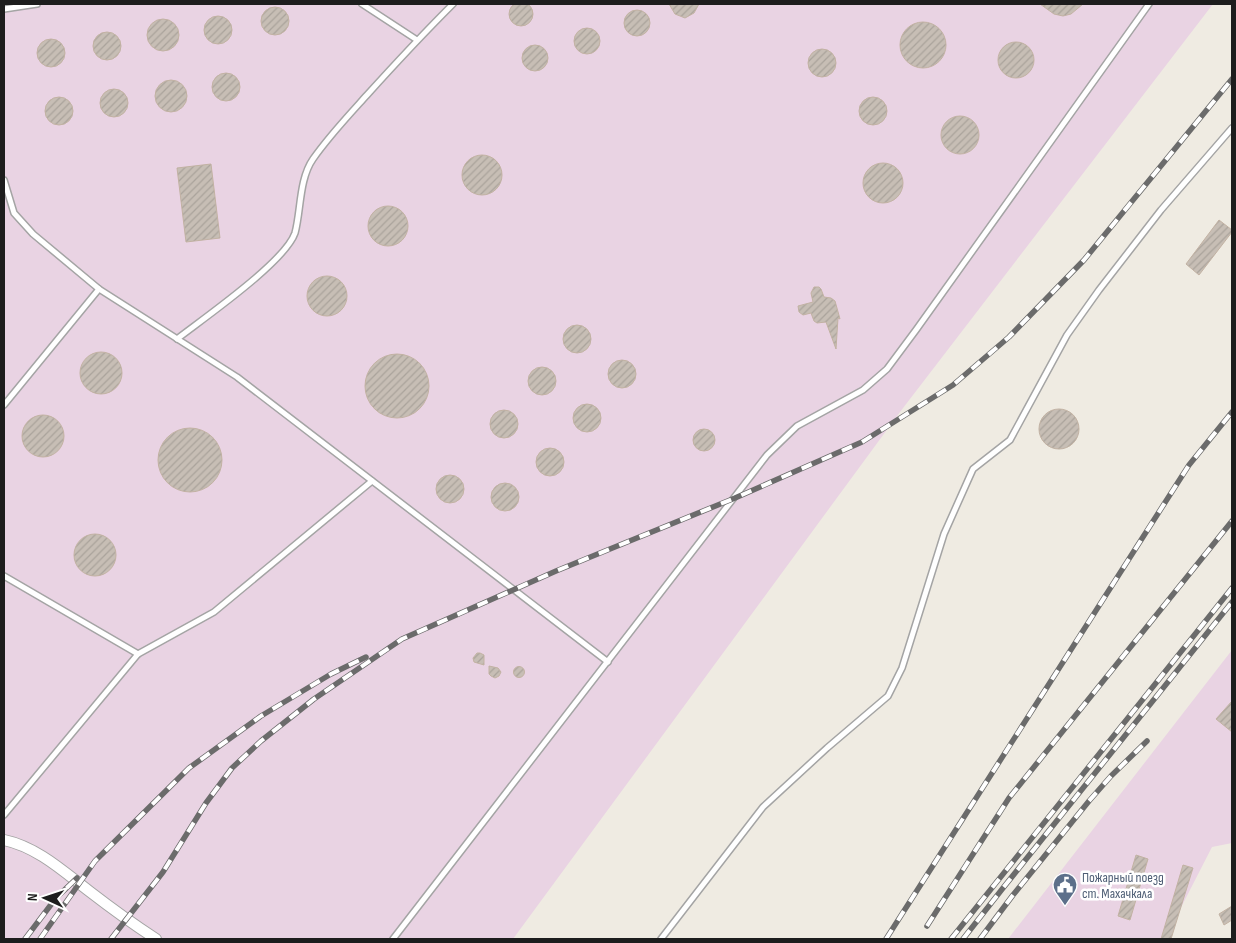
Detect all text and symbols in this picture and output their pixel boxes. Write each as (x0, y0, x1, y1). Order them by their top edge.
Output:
place label: Пожарный поезд ст. Махачкала (1082, 869, 1164, 902)
public building icon: Пожарный поезд ст. Махачкала (1052, 872, 1078, 906)
north arrow (20, 873, 70, 923)
text: N (24, 893, 41, 902)

